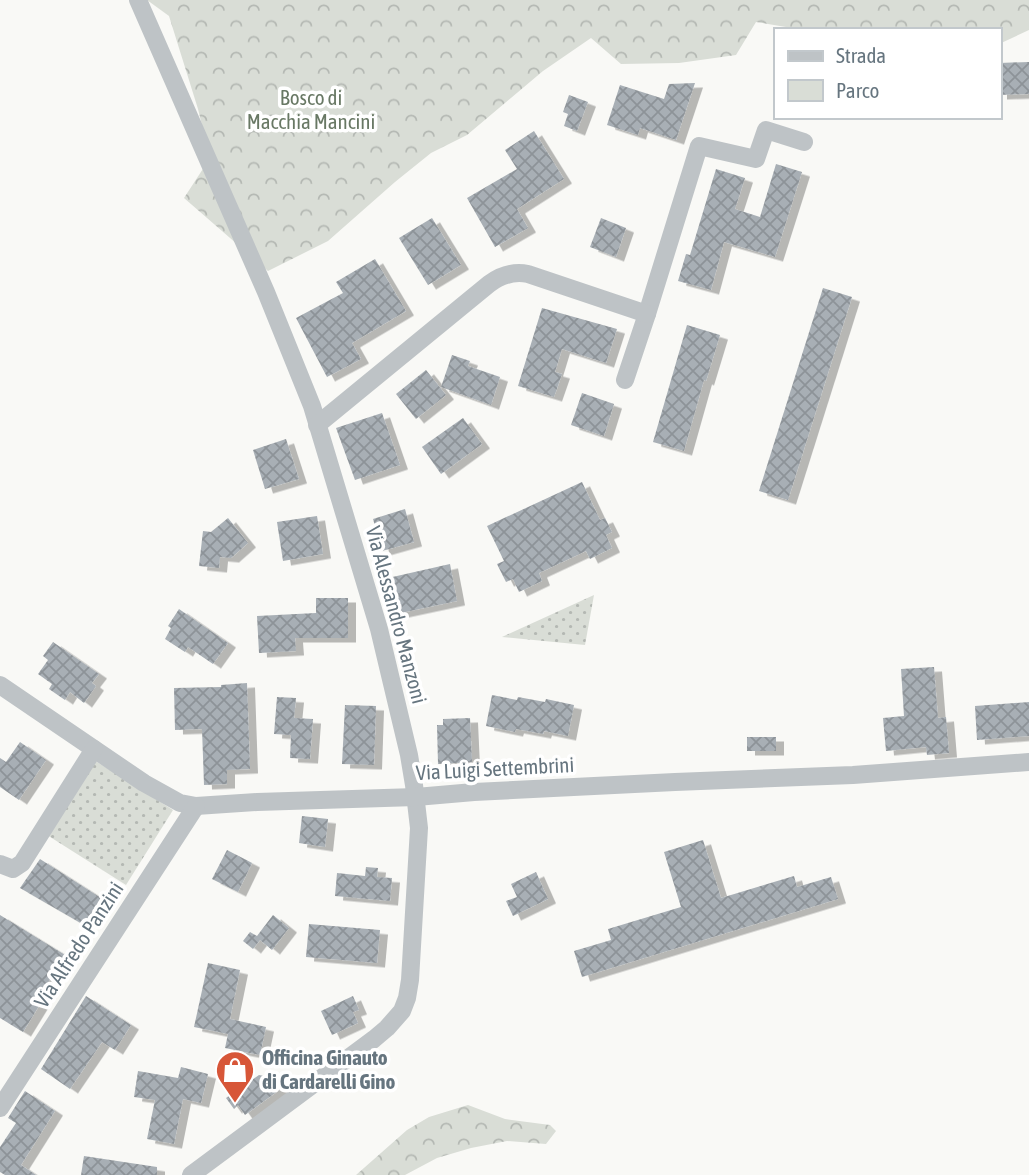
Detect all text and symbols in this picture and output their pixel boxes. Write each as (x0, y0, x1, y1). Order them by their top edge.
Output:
legend (774, 28, 1001, 119)
text: Strada (836, 43, 886, 67)
text: Parco (836, 78, 879, 102)
park label: Bosco di Macchia Mancini (247, 85, 375, 133)
street label: Via Alessandro Manzoni (362, 523, 432, 706)
street label: Via Luigi Settembrini (415, 752, 575, 784)
street label: Via Alfredo Panzini (29, 877, 128, 1012)
place label: Officina Ginauto di Cardarelli Gino (262, 1045, 396, 1093)
shop icon: Officina Ginauto di Cardarelli Gino (214, 1049, 256, 1104)

